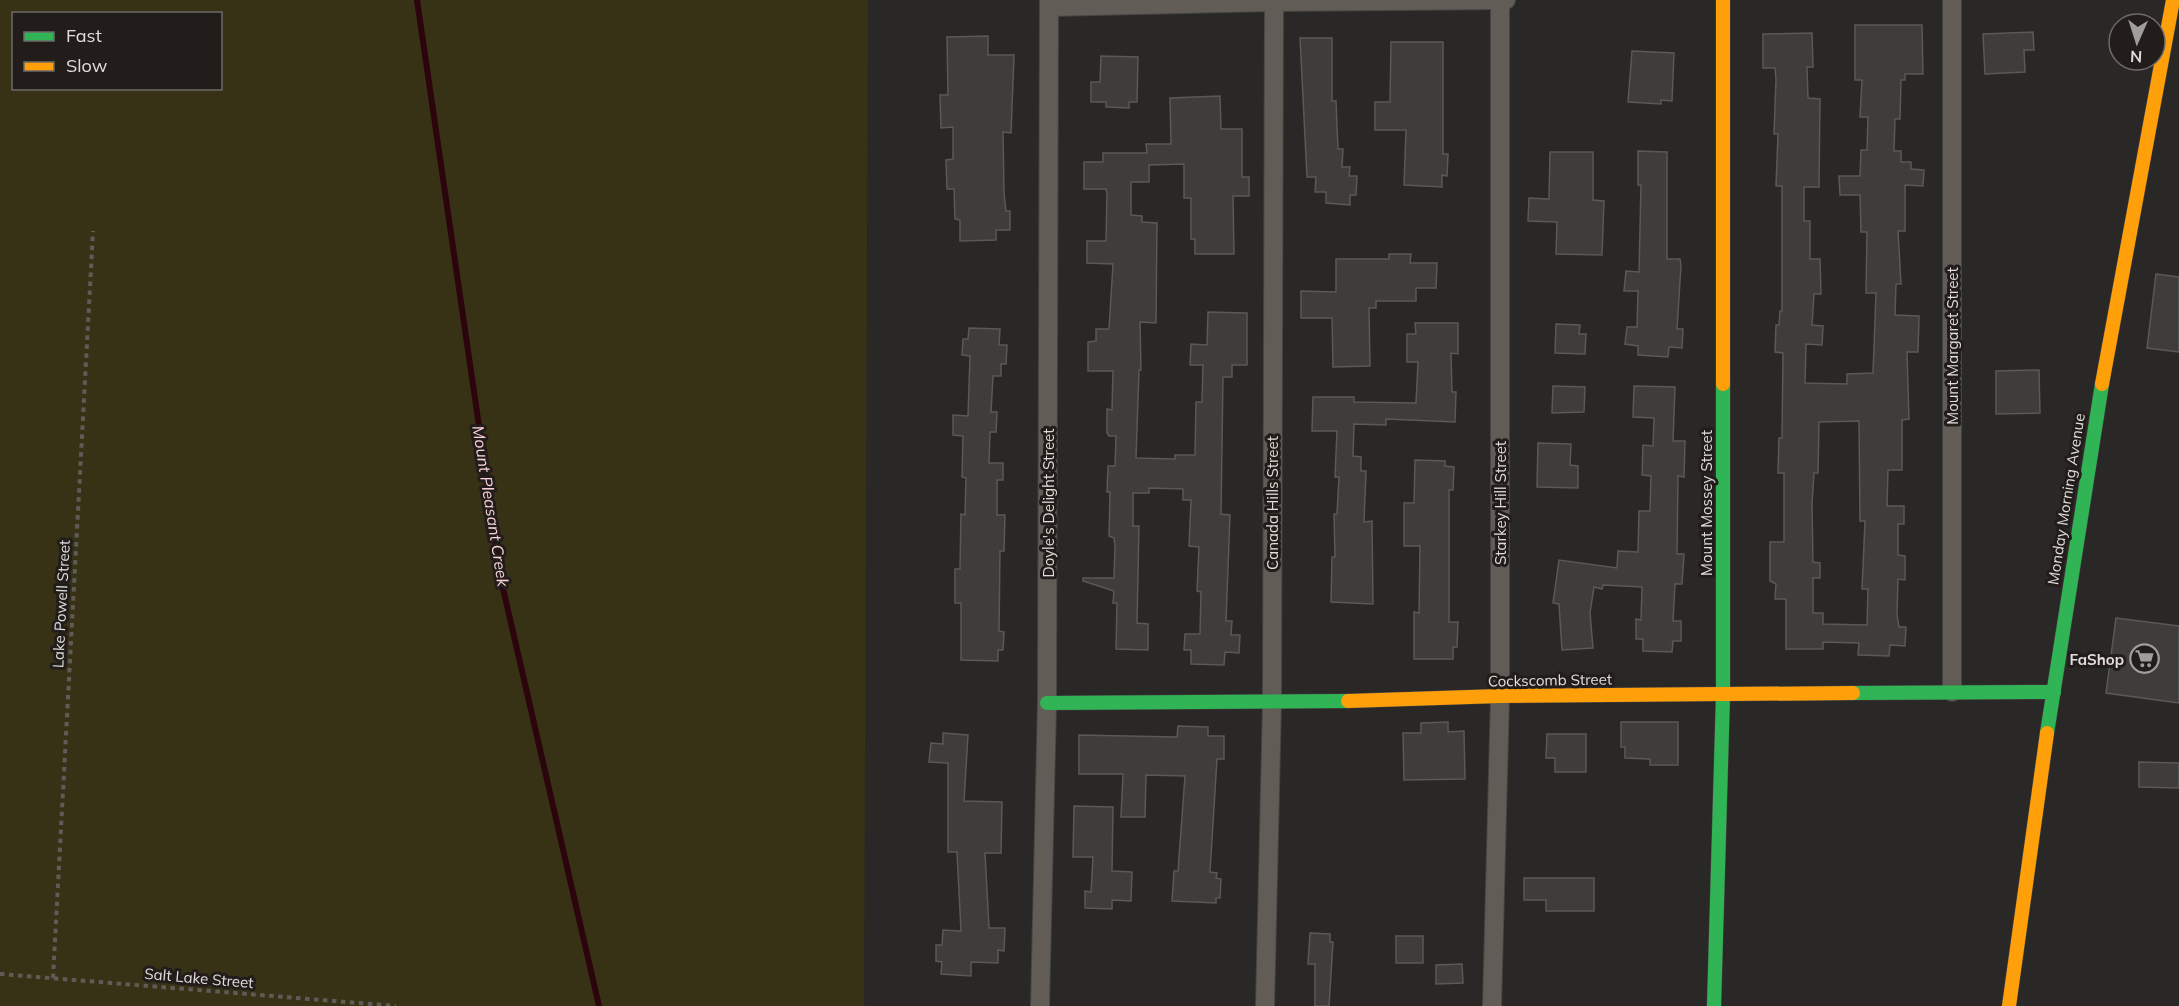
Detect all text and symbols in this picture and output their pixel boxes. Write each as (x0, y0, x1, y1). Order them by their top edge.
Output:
legend (12, 12, 222, 90)
north arrow (2107, 12, 2167, 72)
text: Fast (66, 24, 102, 47)
text: N (2130, 47, 2143, 67)
text: Slow (66, 54, 108, 77)
street label: Mount Margaret Street (1943, 267, 1962, 425)
street label: Monday Morning Avenue (2043, 412, 2089, 586)
water label: Mount Pleasant Creek (468, 424, 514, 589)
street label: Doyle's Delight Street (1039, 428, 1058, 578)
street label: Mount Mossey Street (1697, 430, 1716, 576)
street label: Canada Hills Street (1263, 436, 1282, 570)
street label: Starkey Hill Street (1491, 441, 1510, 565)
street label: Lake Powell Street (48, 539, 74, 669)
supermarket icon: FaShop (2129, 643, 2161, 675)
place label: FaShop (2070, 650, 2124, 669)
street label: Cockscomb Street (1488, 669, 1612, 691)
street label: Salt Lake Street (144, 964, 254, 992)

